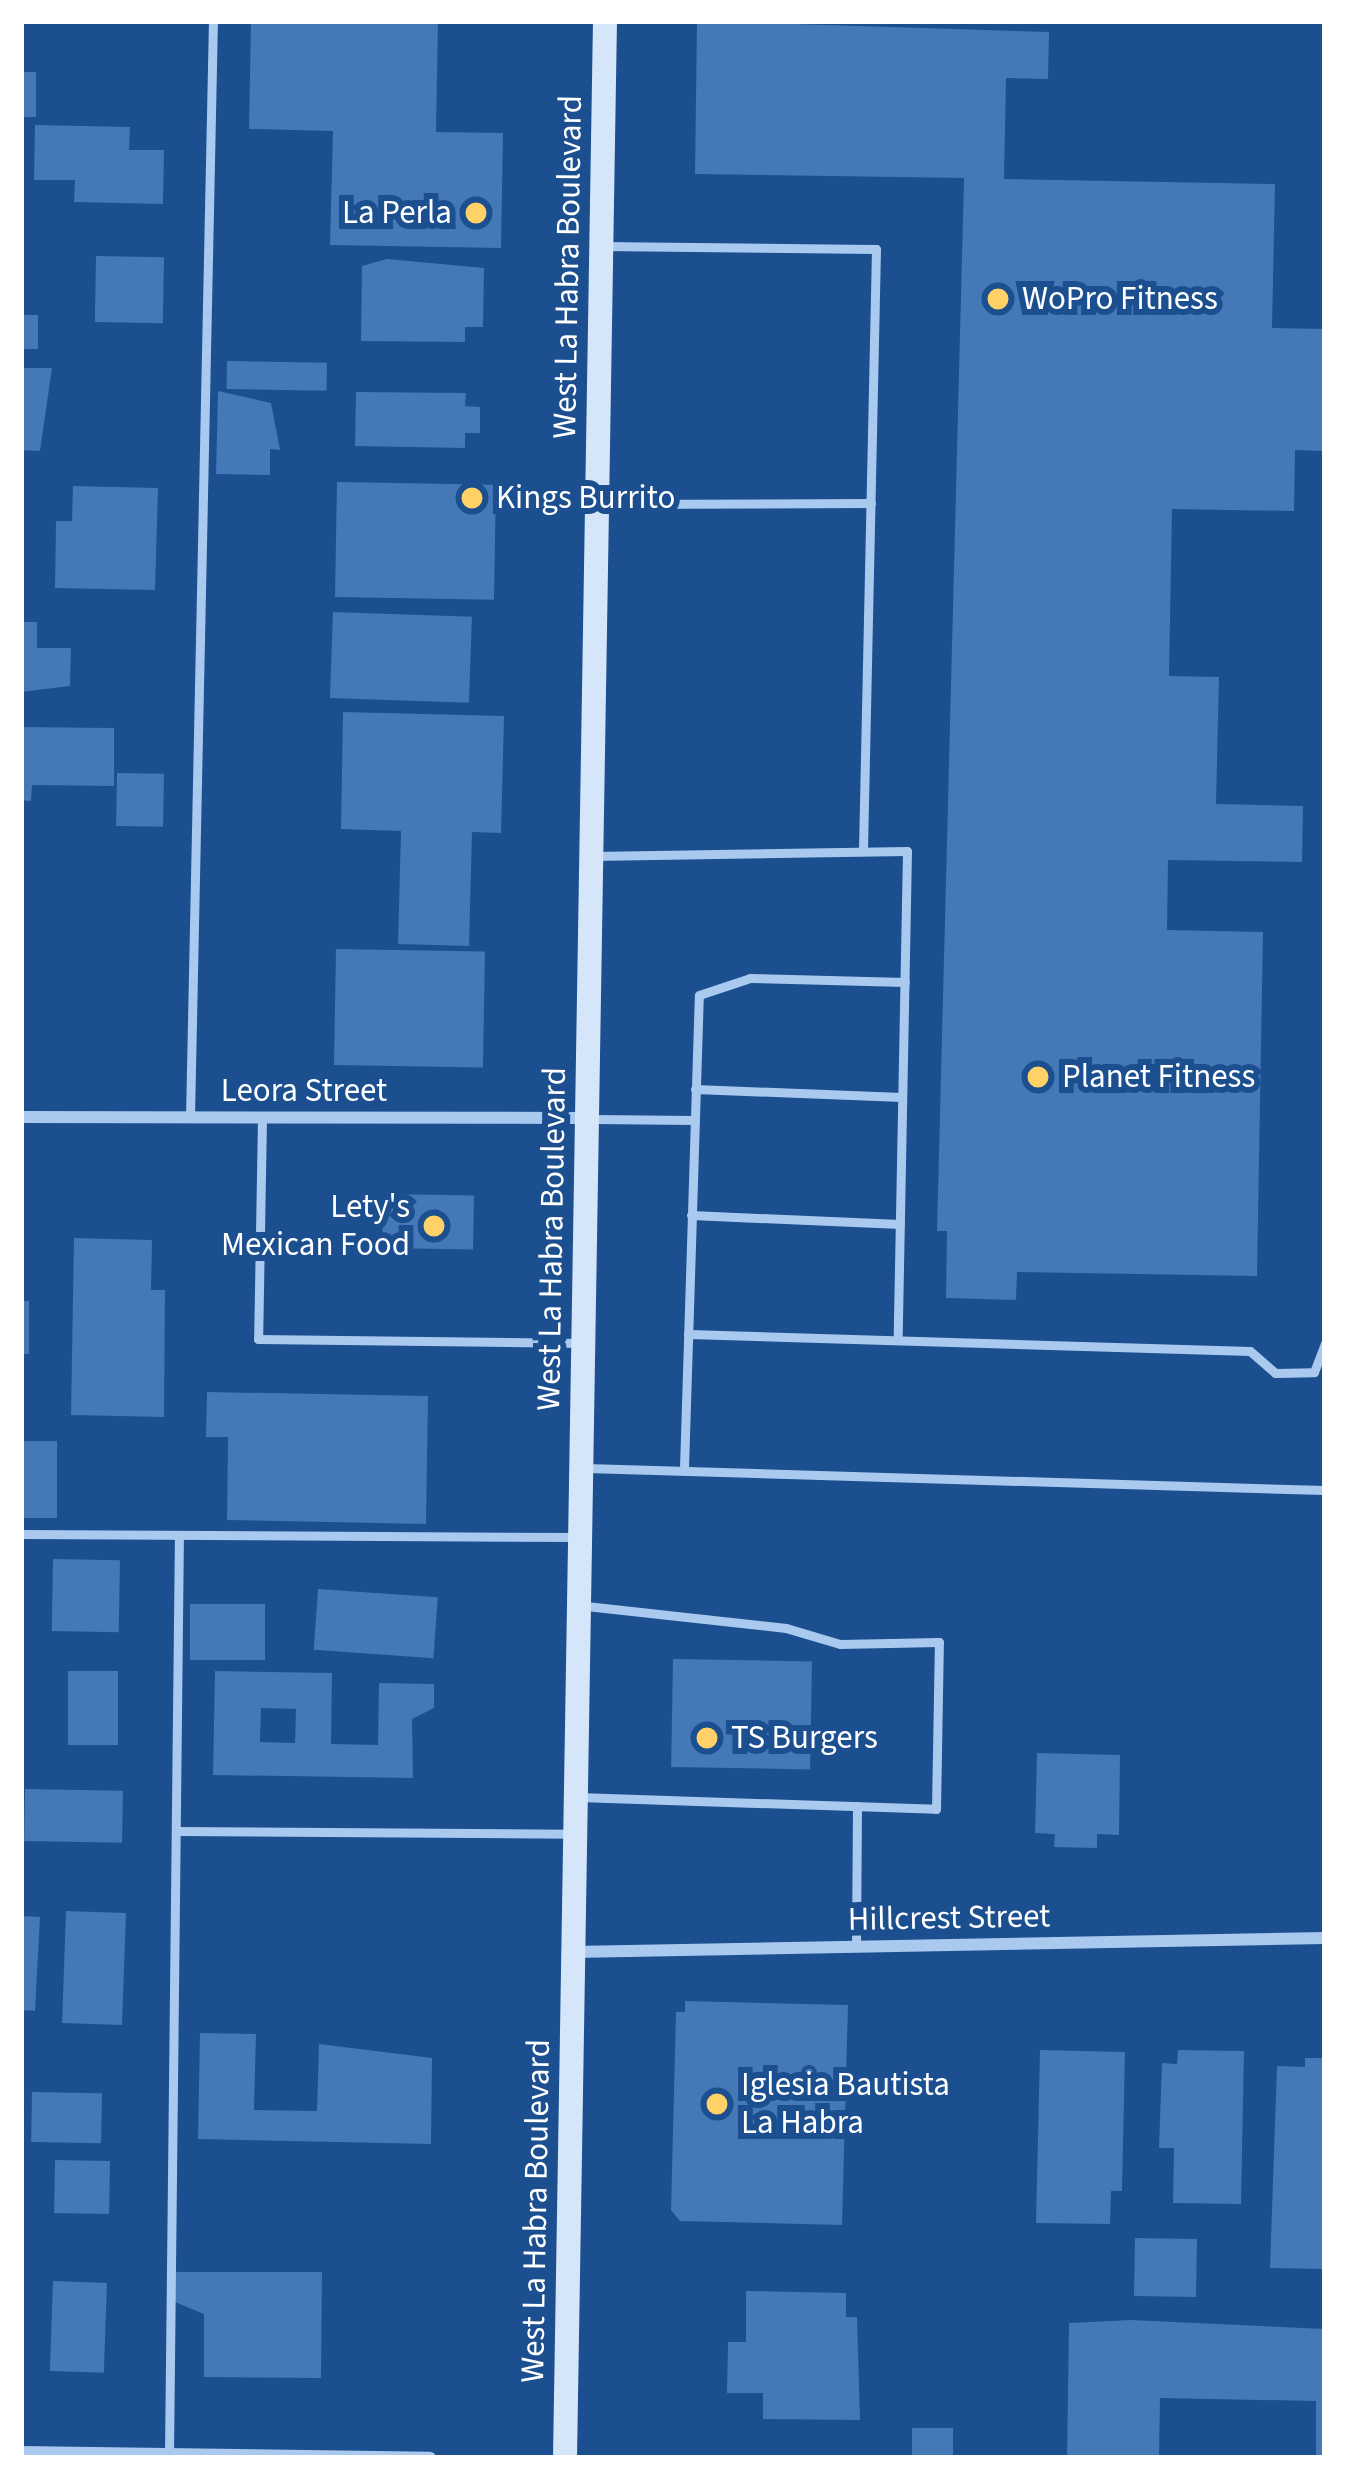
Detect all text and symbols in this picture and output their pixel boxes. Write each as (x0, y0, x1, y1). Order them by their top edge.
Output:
street label: West La Habra Boulevard (545, 95, 591, 439)
place label: La Perla (342, 193, 452, 233)
marker: La Perla (463, 200, 489, 226)
place label: WoPro Fitness (1022, 279, 1218, 319)
marker: WoPro Fitness (985, 286, 1011, 312)
place label: Kings Burrito (496, 478, 675, 518)
marker: Kings Burrito (459, 485, 485, 511)
place label: Planet Fitness (1062, 1057, 1255, 1097)
marker: Planet Fitness (1025, 1064, 1051, 1090)
street label: West La Habra Boulevard (529, 1067, 575, 1411)
street label: Leora Street (221, 1071, 387, 1111)
place label: Lety's Mexican Food (221, 1187, 410, 1265)
marker: Lety's Mexican Food (421, 1213, 447, 1239)
place label: TS Burgers (731, 1718, 878, 1758)
marker: TS Burgers (694, 1725, 720, 1751)
street label: Hillcrest Street (847, 1896, 1051, 1940)
street label: West La Habra Boulevard (513, 2039, 559, 2383)
place label: Iglesia Bautista La Habra (741, 2065, 950, 2143)
marker: Iglesia Bautista La Habra (704, 2091, 730, 2117)

